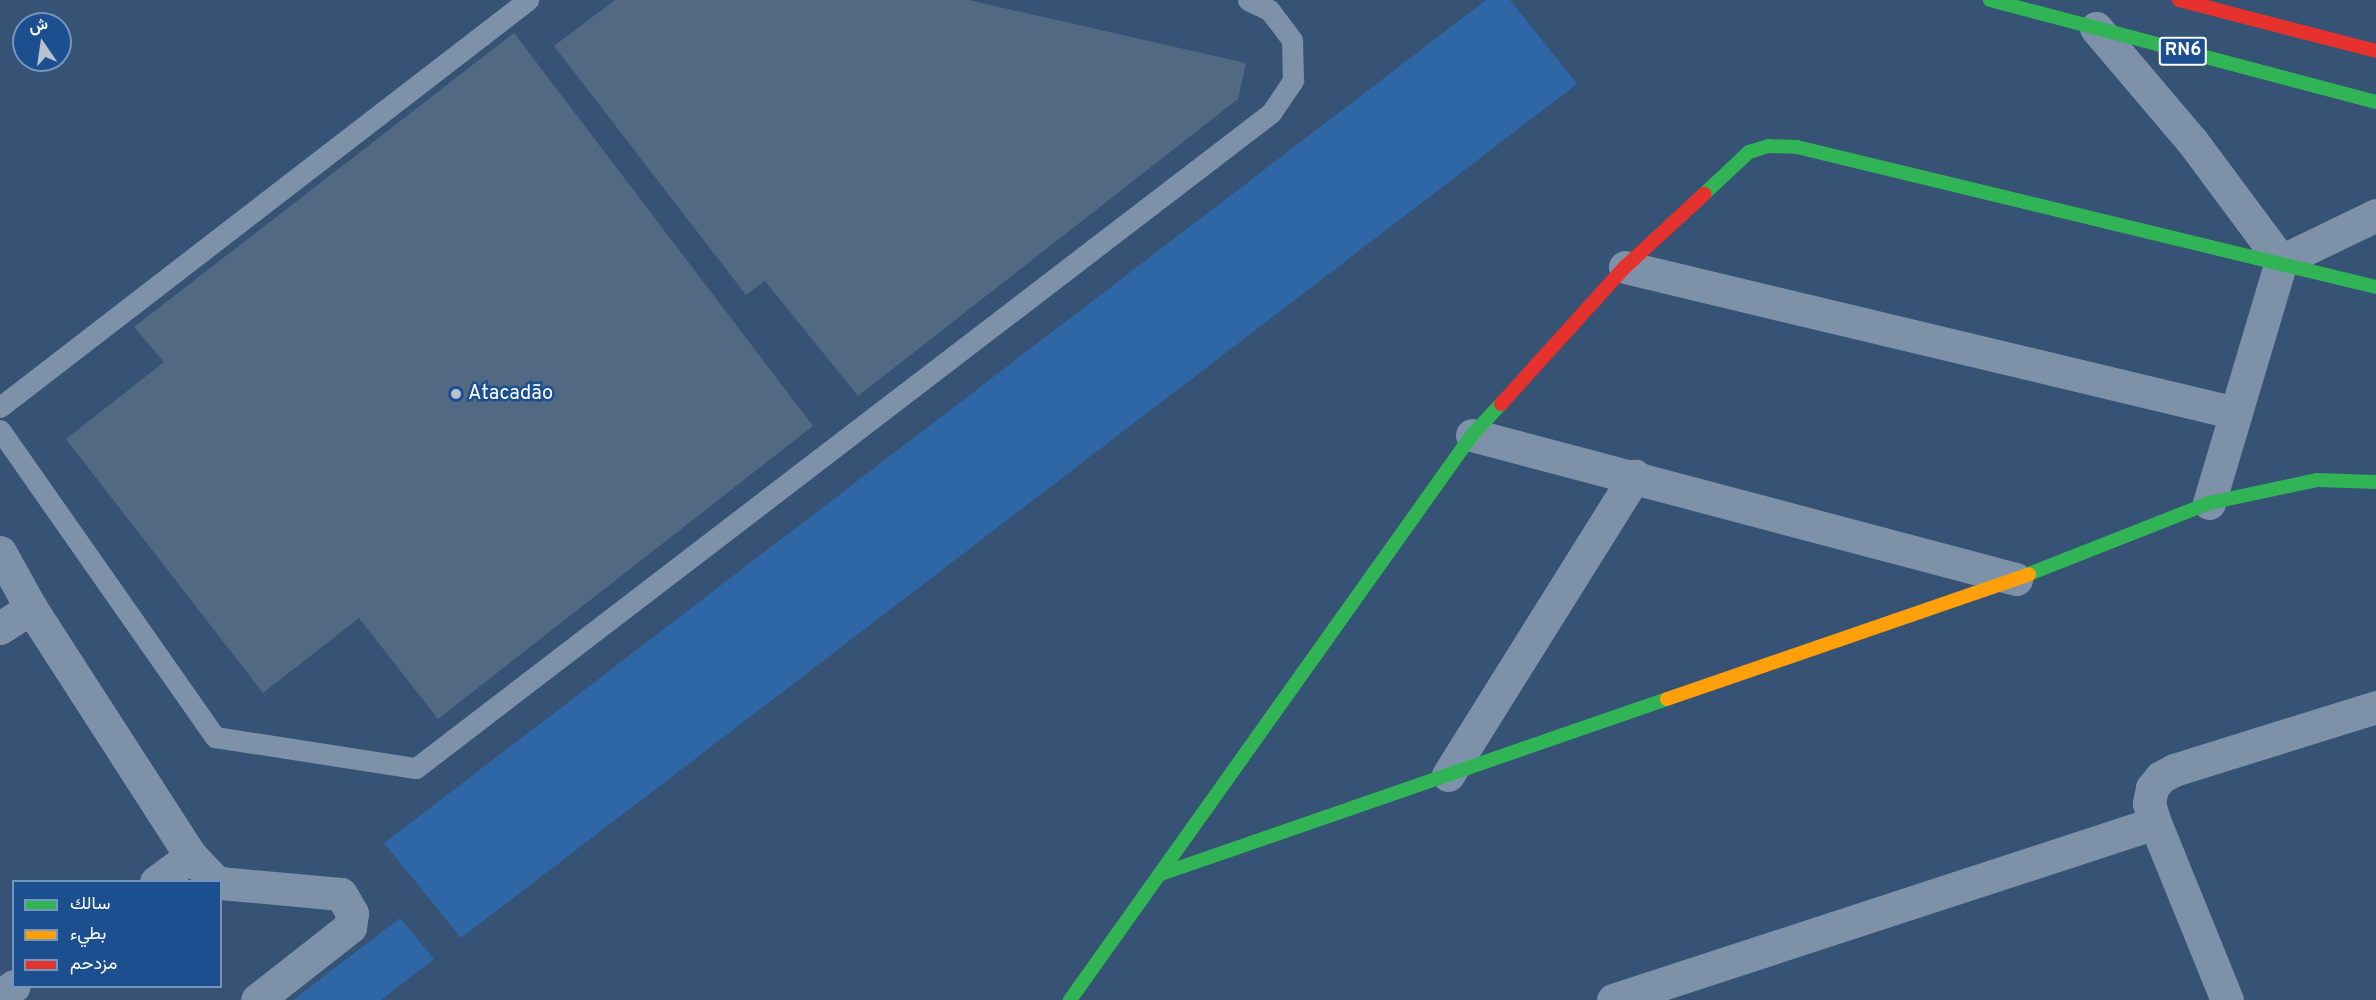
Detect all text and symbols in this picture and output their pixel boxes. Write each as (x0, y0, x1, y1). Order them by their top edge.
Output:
north arrow (12, 12, 72, 72)
text: ش (27, 15, 50, 38)
road number: RN6 (2158, 36, 2208, 66)
place label: Atacadão (468, 382, 553, 406)
marker: Atacadão (449, 387, 463, 401)
legend (12, 880, 222, 988)
text: سالك (70, 893, 110, 916)
text: بطيء (70, 923, 106, 946)
text: مزدحم (70, 953, 117, 976)

